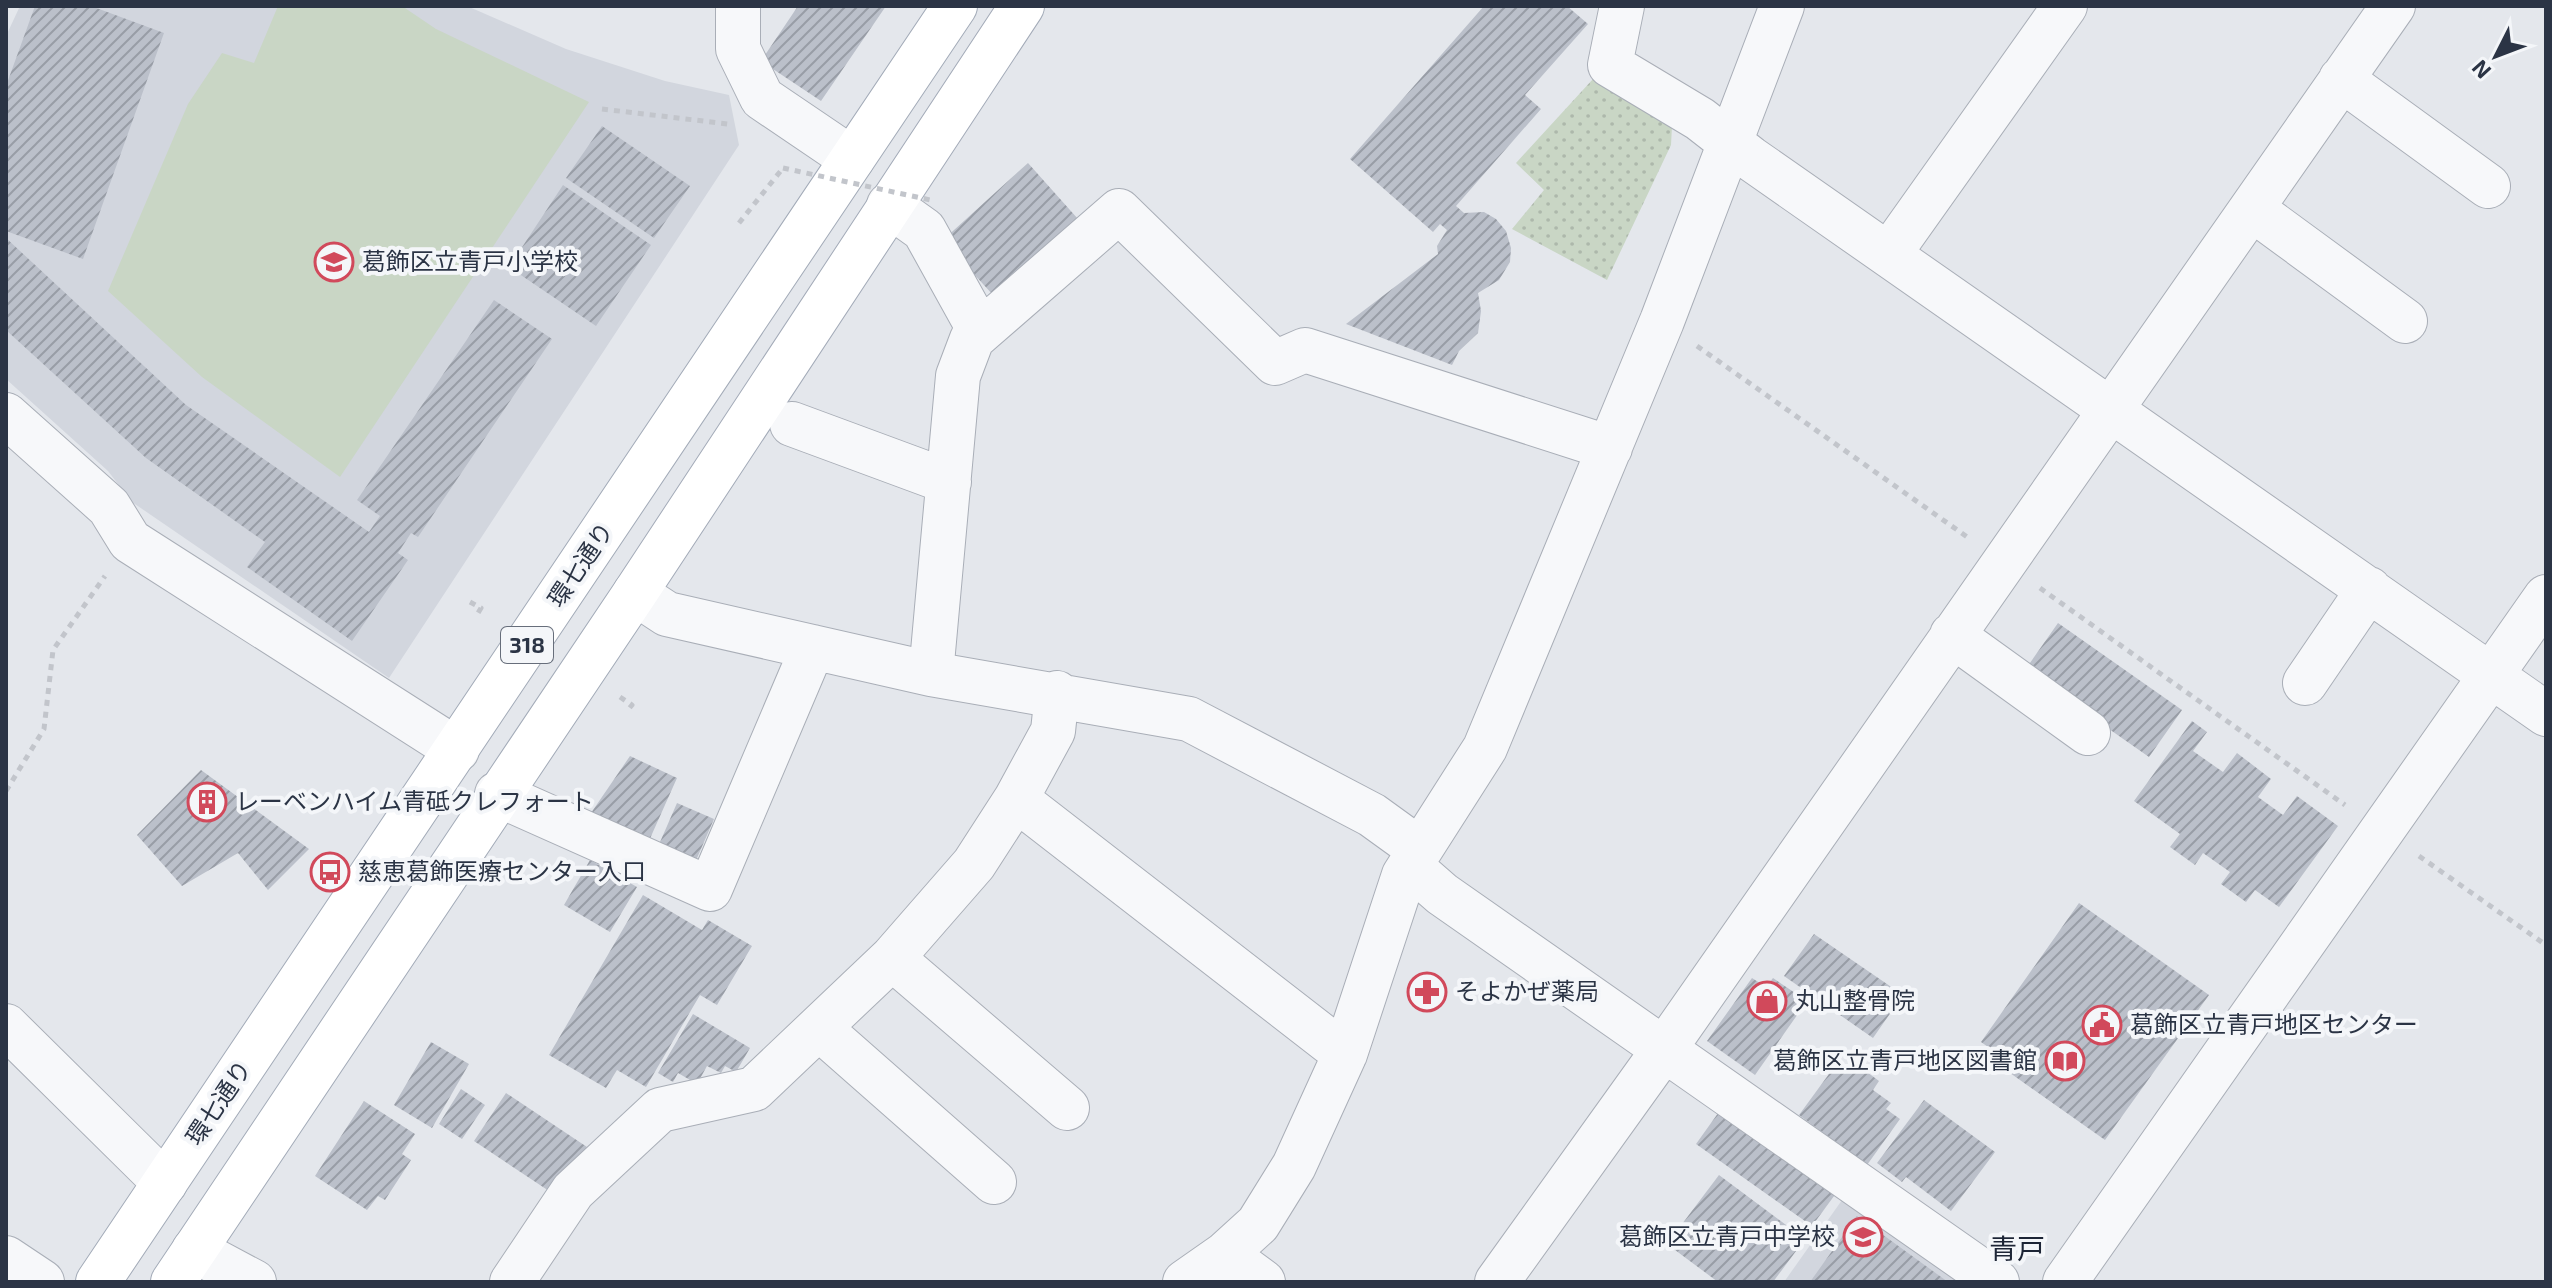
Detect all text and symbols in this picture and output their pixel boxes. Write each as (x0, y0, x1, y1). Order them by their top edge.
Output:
north arrow (2456, 16, 2536, 96)
text: N (2465, 55, 2495, 85)
school or university icon: 葛飾区立青戸小学校 (313, 241, 355, 283)
place label: 葛飾区立青戸小学校 (362, 246, 578, 275)
street label: 環七通り (541, 516, 619, 612)
road number: 318 (501, 627, 553, 663)
building icon: レーベンハイム青砥クレフォート (186, 781, 228, 823)
place label: レーベンハイム青砥クレフォート (235, 786, 594, 815)
bus stop icon: 慈恵葛飾医療センター入口 (309, 851, 351, 893)
place label: 慈恵葛飾医療センター入口 (358, 856, 646, 885)
pharmacy icon: そよかぜ薬局 (1406, 971, 1448, 1013)
place label: そよかぜ薬局 (1455, 976, 1599, 1005)
shop icon: 丸山整骨院 (1746, 980, 1788, 1022)
place label: 丸山整骨院 (1795, 985, 1915, 1014)
public building icon: 葛飾区立青戸地区センター (2081, 1004, 2123, 1046)
place label: 葛飾区立青戸地区センター (2130, 1009, 2418, 1038)
library icon: 葛飾区立青戸地区図書館 (2044, 1040, 2086, 1082)
place label: 葛飾区立青戸地区図書館 (1773, 1045, 2037, 1074)
street label: 環七通り (179, 1054, 257, 1150)
school or university icon: 葛飾区立青戸中学校 (1842, 1216, 1884, 1258)
place label: 葛飾区立青戸中学校 (1619, 1221, 1835, 1250)
district label: 青戸 (1989, 1231, 2045, 1265)

